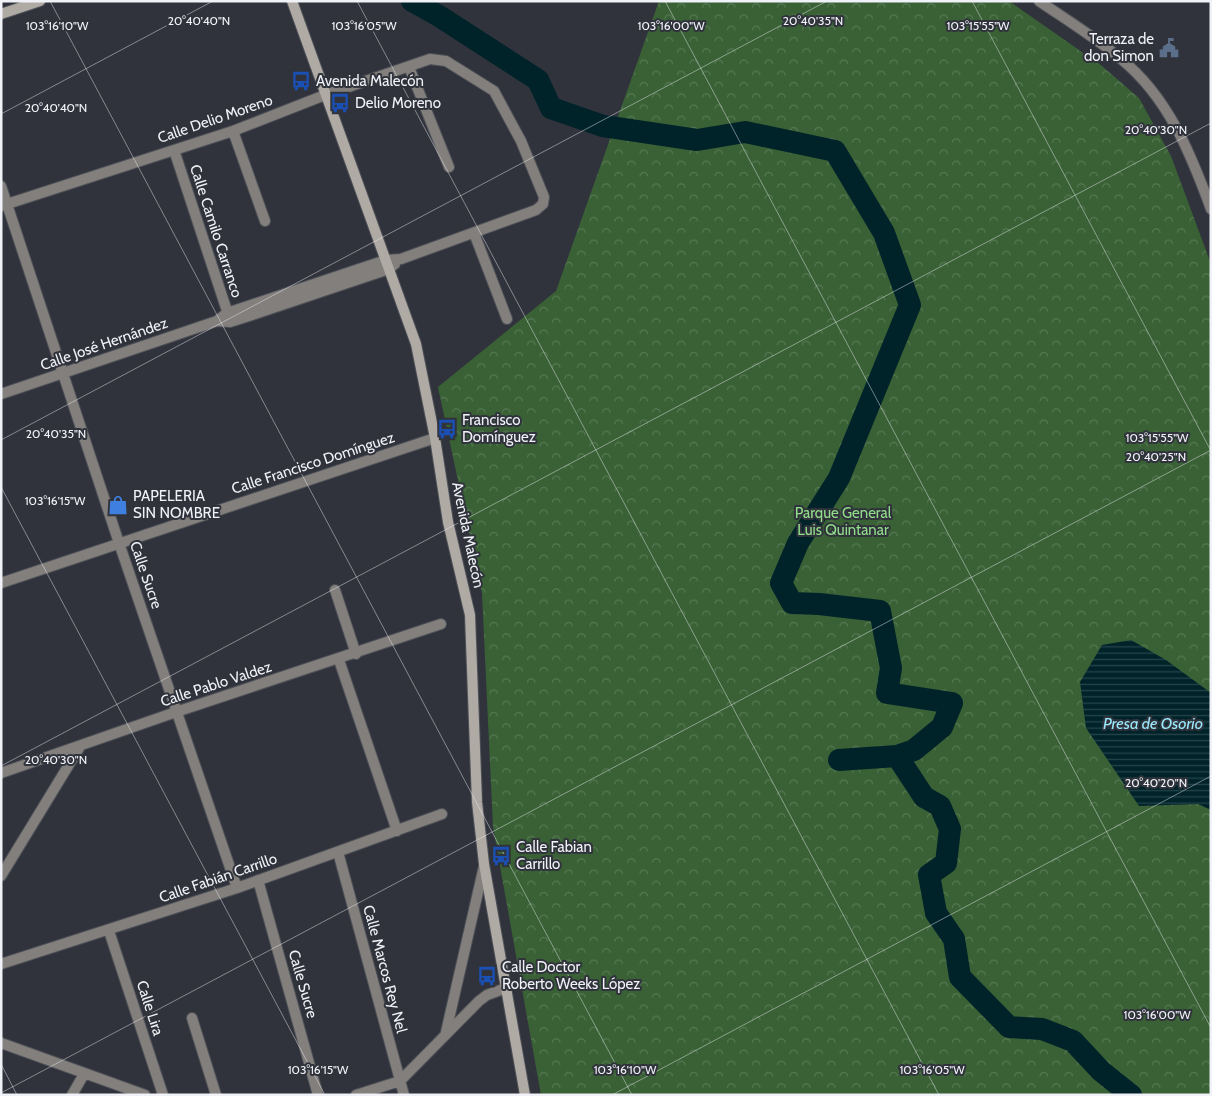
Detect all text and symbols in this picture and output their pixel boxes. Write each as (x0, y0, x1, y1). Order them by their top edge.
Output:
text: 20°40'40"N (168, 13, 230, 28)
text: 20°40'35"N (783, 13, 843, 28)
text: 103°16'10"W (26, 18, 89, 33)
text: 103°16'05"W (331, 18, 397, 33)
text: 103°16'00"W (637, 18, 705, 33)
text: 103°15'55"W (947, 18, 1010, 33)
place label: Terraza de don Simon (1084, 30, 1154, 65)
public building icon: Terraza de don Simon (1158, 37, 1180, 59)
bus stop icon: Avenida Malecón (290, 70, 312, 92)
place label: Avenida Malecón (316, 72, 424, 90)
street label: Calle Delio Moreno (155, 91, 275, 147)
bus stop icon: Delio Moreno (329, 92, 351, 114)
place label: Delio Moreno (355, 94, 441, 112)
text: 20°40'40"N (25, 100, 87, 115)
text: 20°40'30"N (1125, 122, 1187, 137)
street label: Calle Camilo Carranco (186, 162, 246, 300)
street label: Calle José Hernández (38, 314, 170, 374)
place label: Francisco Domínguez (462, 411, 536, 446)
bus stop icon: Francisco Domínguez (436, 418, 458, 440)
text: 20°40'35"N (26, 426, 86, 441)
street label: Calle Francisco Domínguez (229, 428, 397, 498)
text: 103°15'55"W (1126, 430, 1189, 445)
text: 20°40'25"N (1126, 449, 1186, 464)
street label: Avenida Malecón (448, 480, 488, 590)
place label: PAPELERIA SIN NOMBRE (133, 487, 220, 522)
text: 103°16'15"W (25, 493, 86, 508)
shop icon: PAPELERIA SIN NOMBRE (107, 494, 129, 516)
park label: Parque General Luis Quintanar (795, 504, 892, 539)
street label: Calle Sucre (126, 539, 166, 611)
street label: Calle Pablo Valdez (158, 658, 274, 710)
water label: Presa de Osorio (1103, 714, 1203, 733)
text: 20°40'30"N (25, 752, 87, 767)
text: 20°40'20"N (1125, 775, 1187, 790)
place label: Calle Fabian Carrillo (516, 838, 592, 873)
bus stop icon: Calle Fabian Carrillo (490, 845, 512, 867)
street label: Calle Fabián Carrillo (157, 849, 279, 907)
street label: Calle Marcos Rey Nel (359, 903, 411, 1035)
street label: Calle Sucre (285, 948, 321, 1020)
place label: Calle Doctor Roberto Weeks López (502, 958, 640, 993)
bus stop icon: Calle Doctor Roberto Weeks López (476, 965, 498, 987)
street label: Calle Lira (133, 978, 168, 1039)
text: 103°16'00"W (1123, 1007, 1191, 1022)
text: 103°16'15"W (288, 1062, 349, 1077)
text: 103°16'10"W (594, 1062, 657, 1077)
text: 103°16'05"W (899, 1062, 965, 1077)

